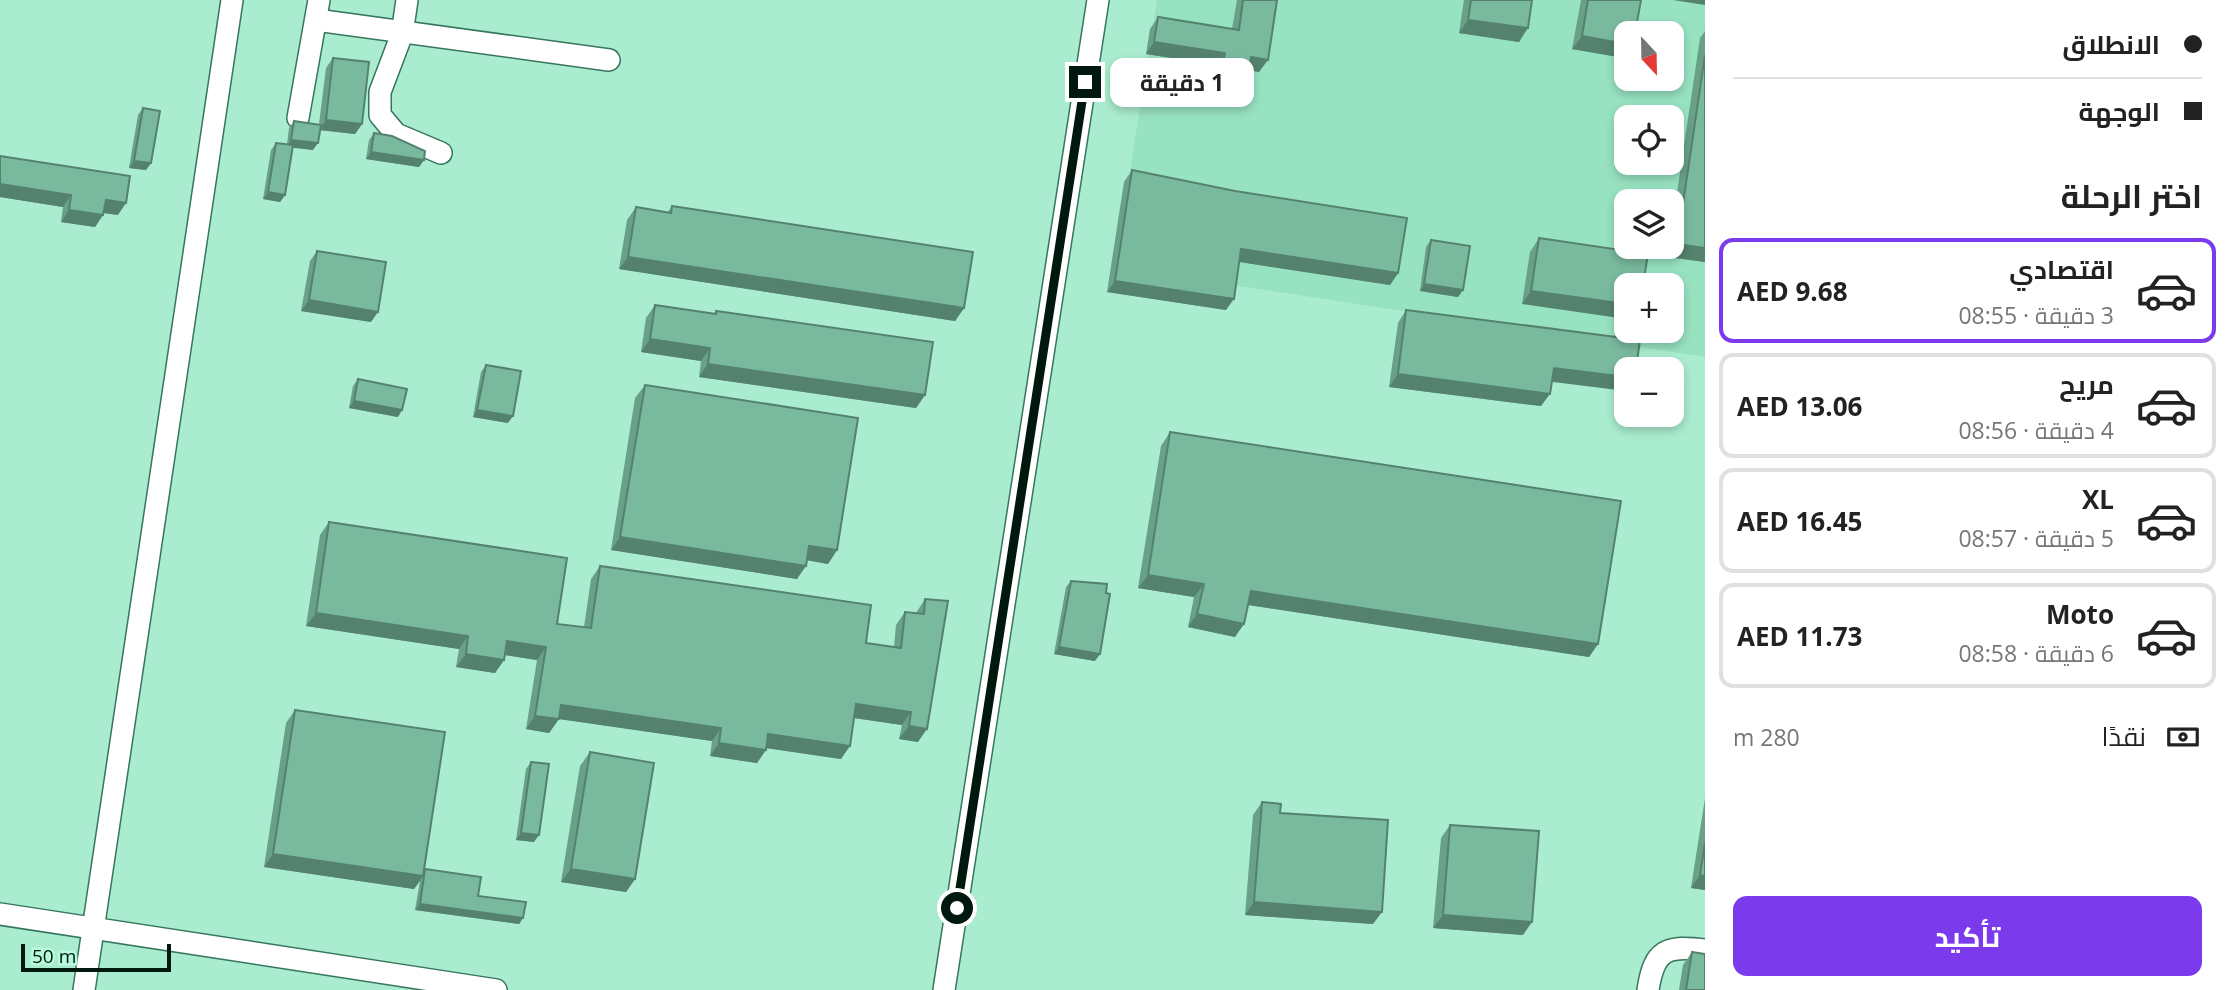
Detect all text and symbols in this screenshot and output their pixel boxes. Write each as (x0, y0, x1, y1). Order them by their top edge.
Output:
north arrow (1614, 21, 1684, 91)
map controls (1614, 21, 1684, 427)
text: الانطلاق (2062, 26, 2160, 62)
callout: 1 دقيقة (1110, 57, 1253, 106)
route end (1069, 66, 1101, 98)
text: 1 دقيقة (1140, 66, 1224, 98)
text: الوجهة (2079, 93, 2160, 129)
button: locate (1614, 105, 1684, 175)
text: اختر الرحلة (2061, 174, 2202, 217)
button: layers (1614, 189, 1684, 259)
text: اقتصادي (2009, 251, 2114, 287)
icon: car (2135, 259, 2198, 322)
button: + (1614, 273, 1684, 343)
text: AED 9.68 (1737, 273, 1848, 309)
text: 3 دقيقة · 08:55 (1958, 299, 2114, 331)
button: − (1614, 357, 1684, 427)
text: مريح (2059, 366, 2114, 402)
icon: car (2135, 374, 2198, 437)
text: AED 13.06 (1737, 388, 1862, 424)
text: 4 دقيقة · 08:56 (1958, 414, 2114, 446)
text: XL (2082, 481, 2114, 517)
icon: car (2135, 489, 2198, 552)
text: AED 16.45 (1737, 503, 1862, 539)
text: 5 دقيقة · 08:57 (1958, 522, 2114, 554)
text: Moto (2046, 596, 2114, 632)
icon: car (2135, 604, 2198, 667)
text: AED 11.73 (1737, 618, 1862, 654)
text: 6 دقيقة · 08:58 (1958, 637, 2114, 669)
text: نقدًا (2102, 718, 2146, 754)
icon: cash (2164, 718, 2202, 756)
text: 280 m (1733, 721, 1800, 753)
route start (941, 892, 973, 924)
button: تأكيد (1733, 896, 2202, 976)
scale bar (21, 941, 172, 973)
text: 50 m (32, 943, 76, 969)

